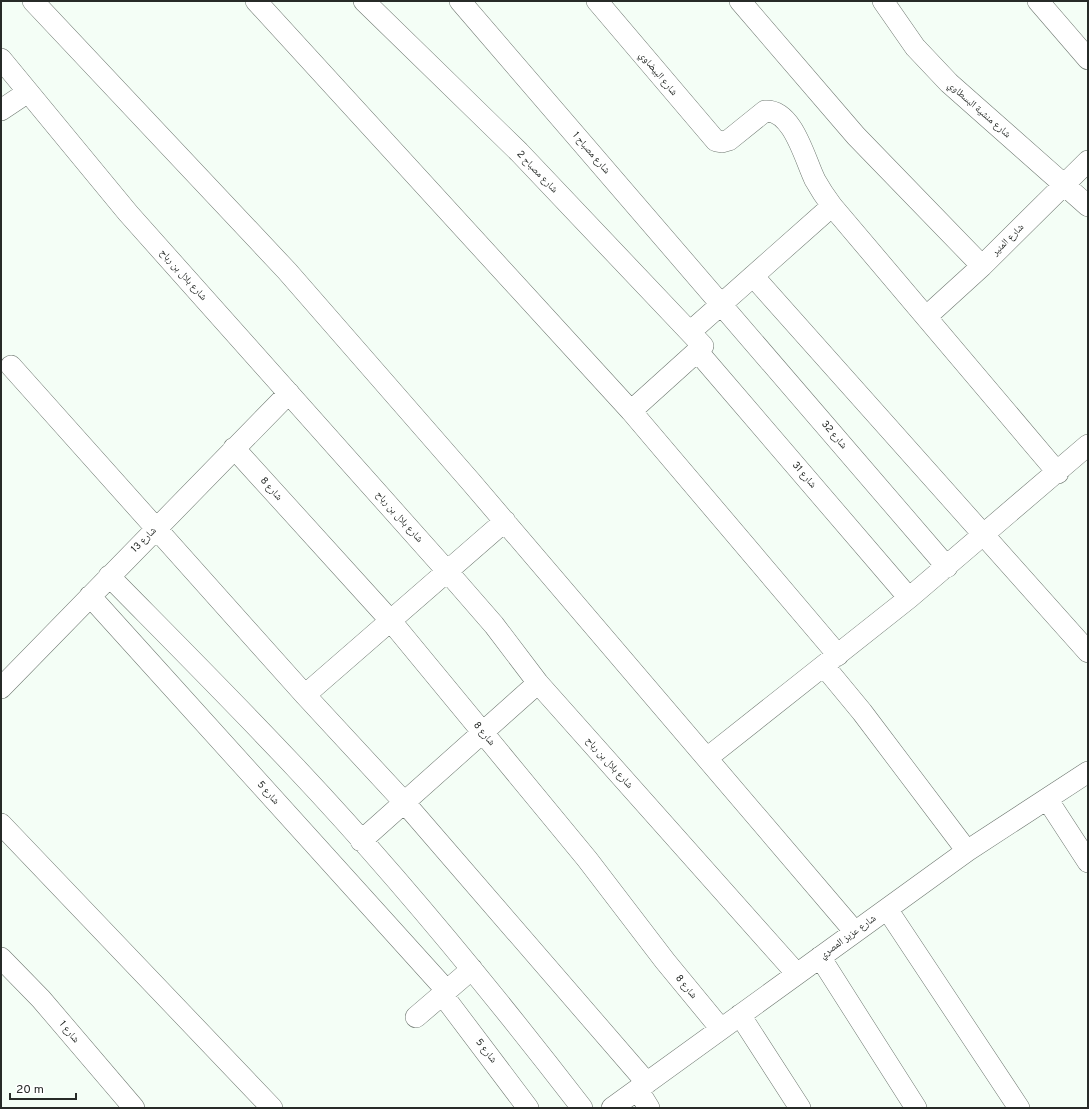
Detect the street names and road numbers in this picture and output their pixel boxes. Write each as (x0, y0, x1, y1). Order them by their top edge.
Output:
street label: شارع البيضاوي (635, 49, 680, 99)
street label: شارع منشية البسطاوي (944, 79, 1014, 142)
street label: شارع مصباح 1 (569, 129, 613, 177)
street label: شارع مصباح 2 (514, 148, 561, 196)
street label: شارع المنير (988, 221, 1027, 260)
street label: شارع بلال بن رباح (156, 247, 210, 304)
street label: شارع 32 (818, 418, 850, 452)
street label: شارع 31 (789, 459, 819, 491)
street label: شارع 8 (257, 474, 285, 504)
street label: شارع بلال بن رباح (372, 489, 426, 546)
street label: شارع 13 (128, 524, 160, 556)
street label: شارع 8 (470, 719, 498, 749)
street label: شارع بلال بن رباح (582, 735, 636, 792)
street label: شارع 5 (254, 778, 282, 808)
street label: شارع عزيز المصري (817, 912, 880, 962)
street label: شارع 8 (672, 972, 700, 1002)
street label: شارع 1 (56, 1018, 82, 1046)
street label: شارع 5 (472, 1036, 500, 1066)

